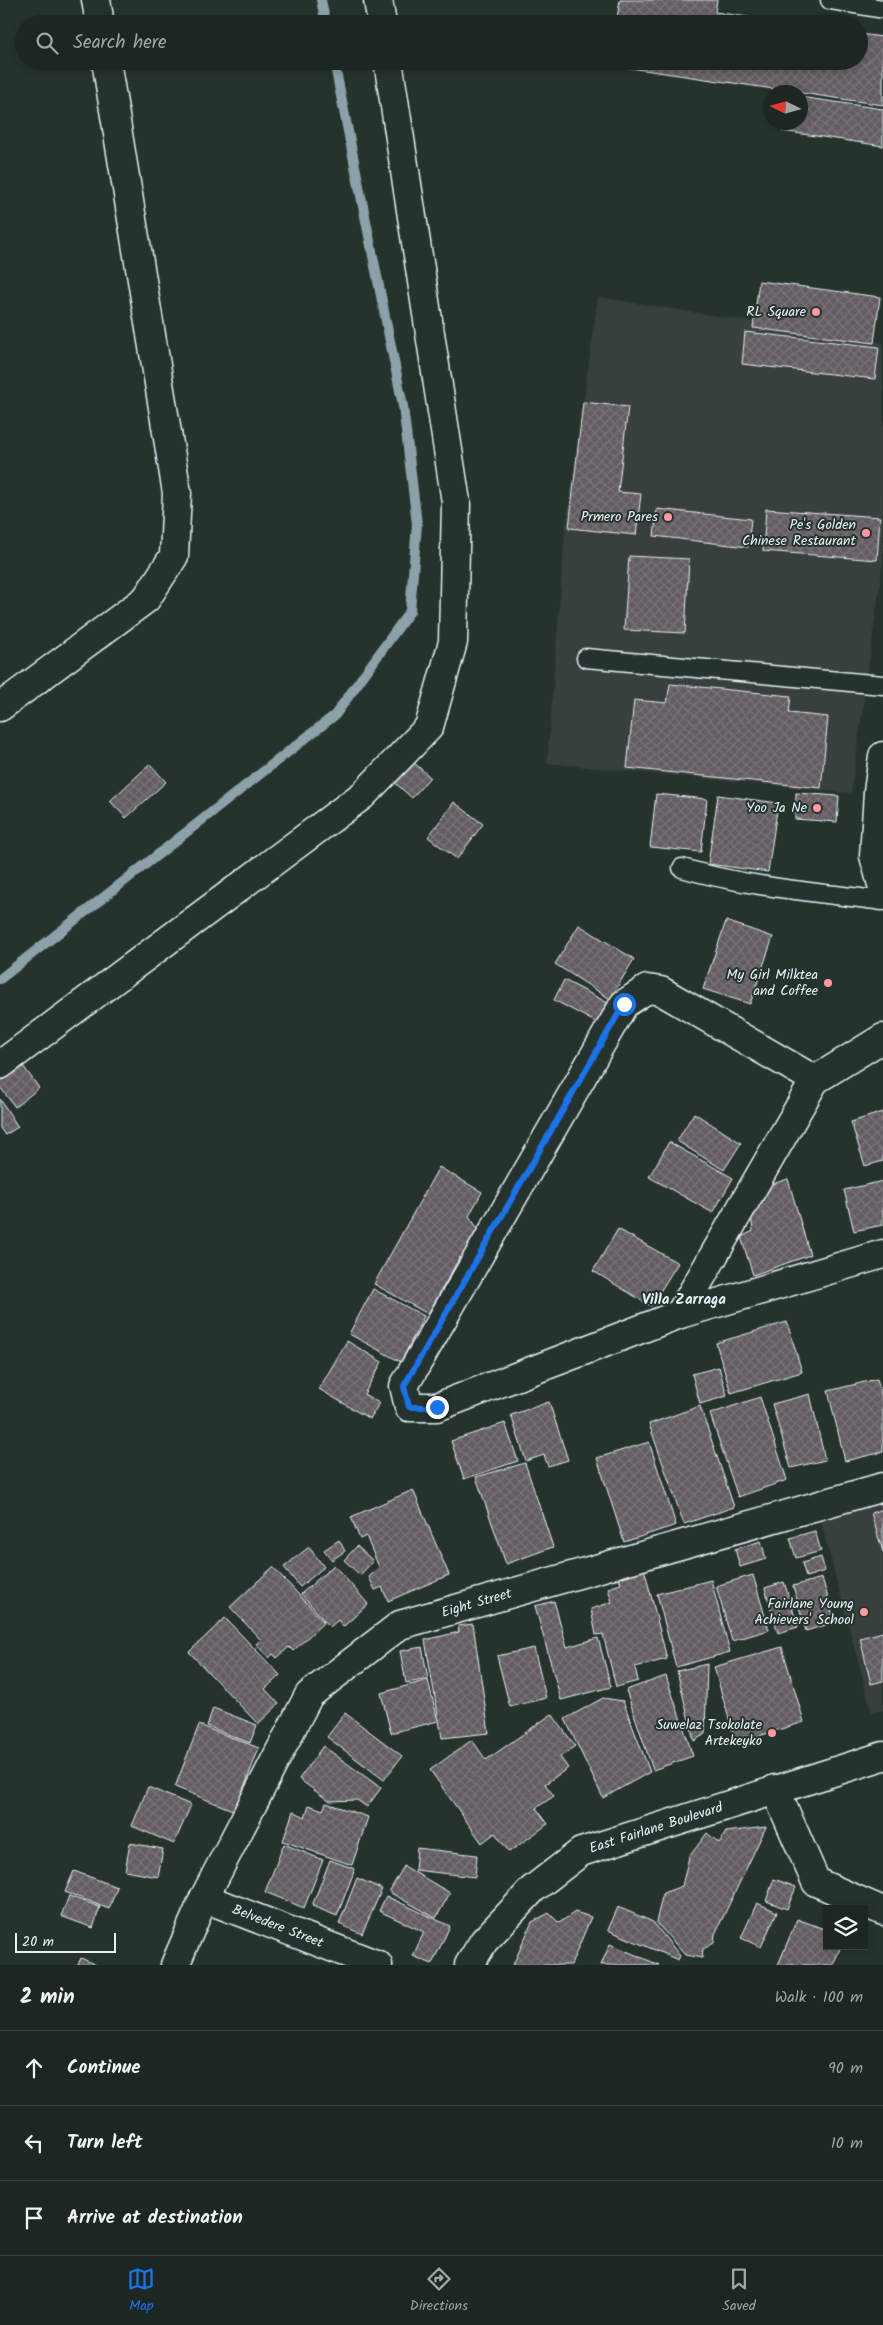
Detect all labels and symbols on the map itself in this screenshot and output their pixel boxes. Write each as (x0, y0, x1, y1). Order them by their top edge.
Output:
north arrow (763, 85, 808, 130)
place label: RL Square (746, 301, 807, 323)
marker: RL Square (810, 306, 822, 318)
place label: Prmero Pares (581, 506, 658, 528)
marker: Prmero Pares (662, 511, 674, 523)
place label: Pe's Golden Chinese Restaurant (742, 514, 857, 552)
marker: Pe's Golden Chinese Restaurant (860, 527, 872, 539)
place label: Yoo Ja Ne (746, 797, 808, 819)
marker: Yoo Ja Ne (811, 802, 823, 814)
place label: My Girl Milktea and Coffee (727, 964, 819, 1002)
marker: My Girl Milktea and Coffee (822, 977, 834, 989)
route start (613, 993, 636, 1016)
district label: Villa Zarraga (642, 1288, 726, 1312)
route end (426, 1396, 449, 1419)
street label: Eight Street (439, 1582, 515, 1624)
place label: Fairlane Young Achievers' School (754, 1593, 855, 1631)
marker: Fairlane Young Achievers' School (858, 1606, 870, 1618)
place label: Suwelaz Tsokolate Artekeyko (656, 1714, 763, 1752)
marker: Suwelaz Tsokolate Artekeyko (766, 1727, 778, 1739)
street label: East Fairlane Boulevard (586, 1796, 726, 1860)
street label: Belvedere Street (229, 1899, 327, 1954)
scale bar (15, 1930, 116, 1953)

